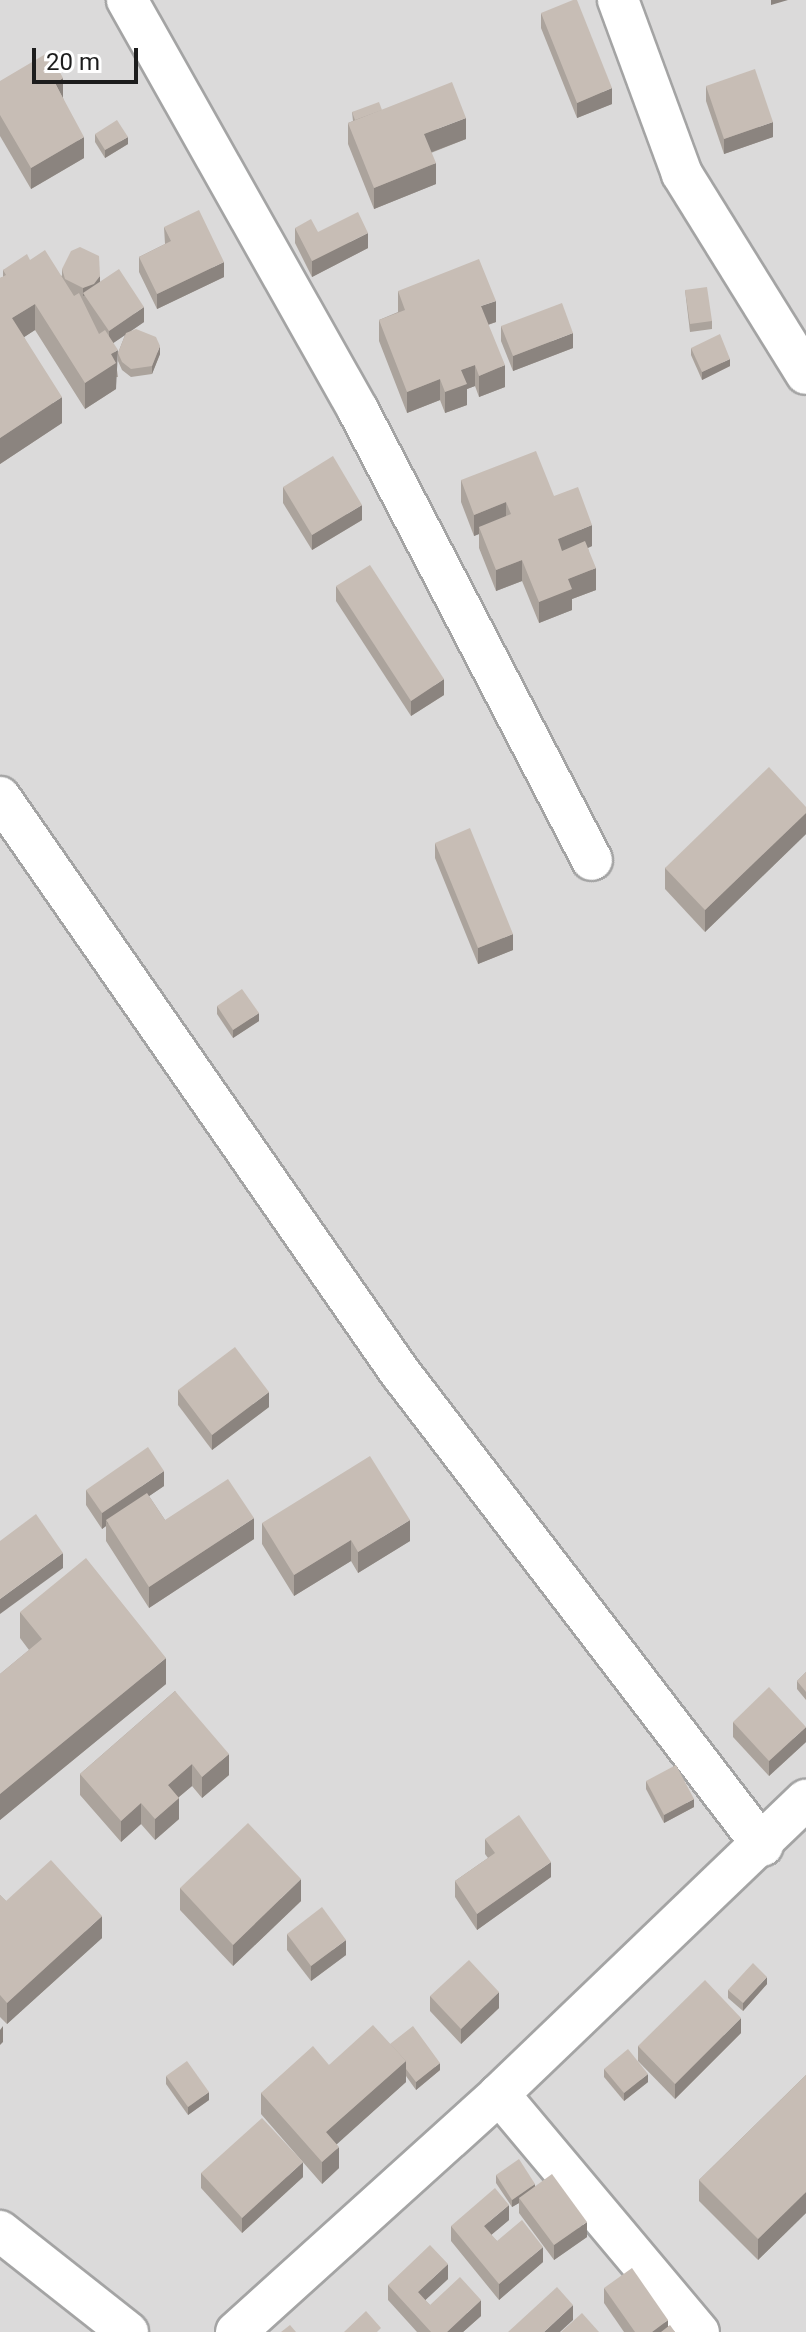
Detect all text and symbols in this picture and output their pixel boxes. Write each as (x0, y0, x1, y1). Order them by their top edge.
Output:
scale bar (36, 32, 142, 82)
text: 20 m (46, 48, 100, 76)

